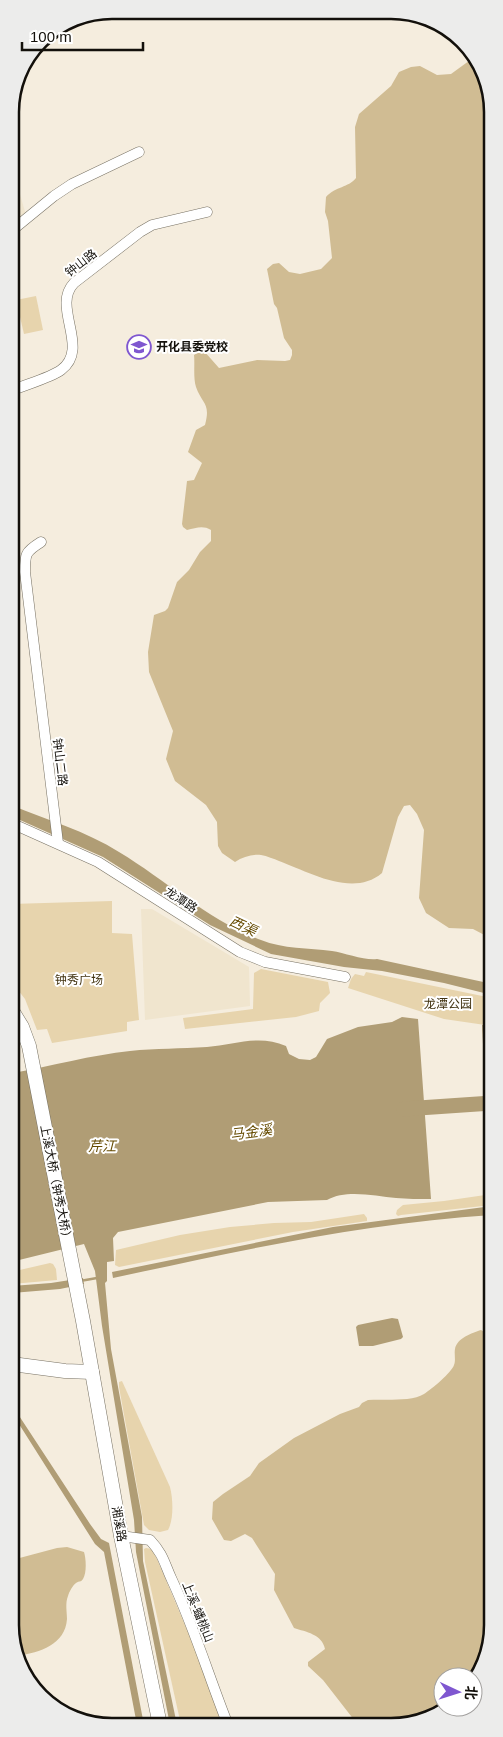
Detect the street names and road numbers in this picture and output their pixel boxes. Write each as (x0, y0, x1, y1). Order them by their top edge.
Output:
street label: 钟山路 (63, 246, 99, 280)
street label: 钟山二路 (50, 737, 70, 787)
street label: 龙潭路 (162, 884, 200, 916)
street label: 上溪大桥（钟秀大桥） (38, 1124, 74, 1244)
street label: 湘溪路 (109, 1505, 129, 1543)
street label: 上溪-蟠桃山 (180, 1580, 216, 1644)

